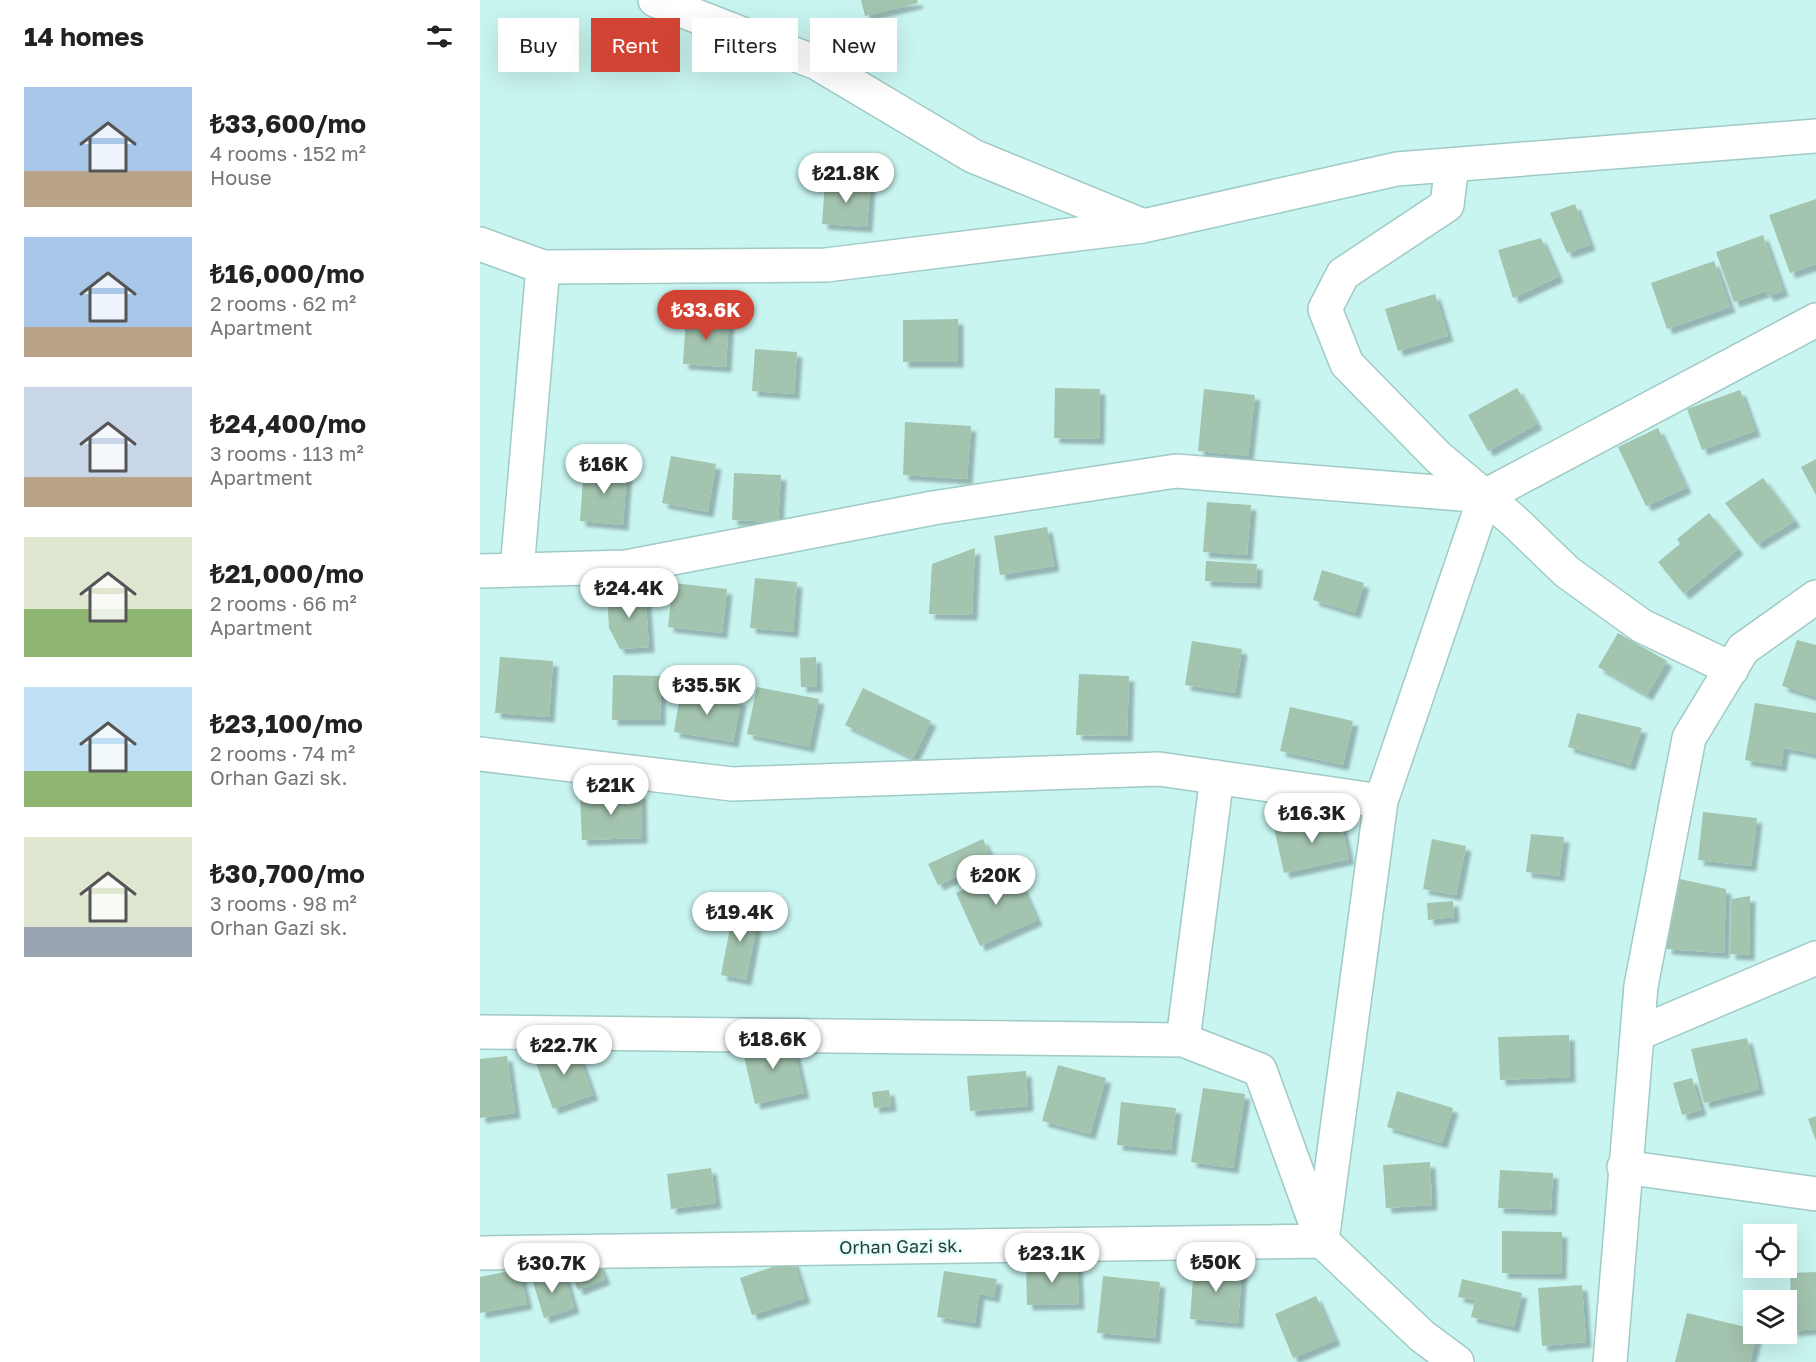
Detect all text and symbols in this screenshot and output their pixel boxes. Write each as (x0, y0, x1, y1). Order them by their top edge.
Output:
chip: Buy (498, 18, 579, 72)
chip: Rent (591, 18, 680, 72)
chip: Filters (692, 18, 798, 72)
chip: New (810, 18, 897, 72)
icon: filters (423, 20, 456, 53)
text: 14 homes (24, 21, 144, 52)
text: ₺33,600/mo (210, 108, 366, 139)
icon: home (72, 111, 144, 183)
text: 4 rooms · 152 m² (210, 141, 366, 165)
pin: ₺21.8K (797, 153, 895, 204)
text: ₺21.8K (812, 160, 880, 184)
text: House (210, 165, 272, 189)
text: ₺16,000/mo (210, 258, 365, 289)
icon: home (72, 261, 144, 333)
pin: ₺33.6K (657, 290, 755, 341)
text: 2 rooms · 62 m² (210, 291, 356, 315)
text: ₺33.6K (671, 297, 741, 321)
text: Apartment (210, 315, 313, 339)
text: ₺24,400/mo (210, 408, 366, 439)
icon: home (72, 411, 144, 483)
text: 3 rooms · 113 m² (210, 441, 364, 465)
pin: ₺16K (568, 444, 640, 495)
text: ₺16K (580, 451, 628, 475)
text: Apartment (210, 465, 313, 489)
text: ₺21,000/mo (210, 558, 364, 589)
icon: home (72, 561, 144, 633)
pin: ₺24.4K (580, 568, 678, 619)
text: ₺24.4K (594, 575, 664, 599)
text: 2 rooms · 66 m² (210, 591, 357, 615)
text: Apartment (210, 615, 313, 639)
pin: ₺35.5K (658, 665, 756, 716)
text: ₺35.5K (673, 672, 741, 696)
text: ₺23,100/mo (210, 708, 363, 739)
icon: home (72, 711, 144, 783)
text: 2 rooms · 74 m² (210, 741, 355, 765)
text: Orhan Gazi sk. (210, 765, 348, 789)
pin: ₺21K (575, 765, 647, 816)
text: ₺21K (587, 772, 635, 796)
pin: ₺16.3K (1263, 793, 1361, 844)
text: ₺16.3K (1278, 800, 1346, 824)
pin: ₺20K (960, 855, 1032, 906)
text: ₺30,700/mo (210, 858, 365, 889)
icon: home (72, 861, 144, 933)
text: ₺20K (970, 862, 1022, 886)
text: 3 rooms · 98 m² (210, 891, 357, 915)
pin: ₺19.4K (691, 892, 789, 943)
text: ₺19.4K (706, 899, 774, 923)
text: Orhan Gazi sk. (210, 915, 348, 939)
pin: ₺18.6K (724, 1019, 822, 1070)
pin: ₺22.7K (515, 1025, 613, 1076)
text: ₺18.6K (739, 1026, 807, 1050)
text: ₺22.7K (530, 1032, 598, 1056)
map controls (1743, 1224, 1797, 1344)
button: locate (1743, 1224, 1797, 1278)
pin: ₺23.1K (1003, 1233, 1101, 1284)
street label: Orhan Gazi sk. (839, 1234, 963, 1258)
text: ₺23.1K (1018, 1240, 1086, 1264)
pin: ₺50K (1180, 1242, 1252, 1293)
pin: ₺30.7K (503, 1243, 601, 1294)
text: ₺50K (1190, 1249, 1242, 1273)
text: ₺30.7K (518, 1250, 586, 1274)
button: layers (1743, 1290, 1797, 1344)

